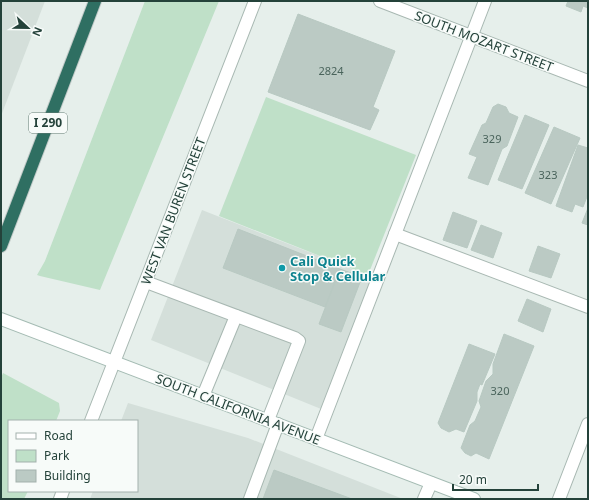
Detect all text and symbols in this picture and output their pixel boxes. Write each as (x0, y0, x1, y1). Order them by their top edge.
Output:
street label: SOUTH MOZART STREET (412, 6, 557, 76)
north arrow (8, 8, 48, 48)
text: N (29, 25, 46, 39)
house number: 2824 (318, 63, 344, 78)
road number: I 290 (29, 113, 67, 133)
house number: 329 (483, 131, 501, 146)
street label: WEST VAN BUREN STREET (137, 134, 210, 287)
house number: 323 (539, 167, 557, 182)
place label: Cali Quick Stop & Cellular (290, 252, 386, 285)
marker: Cali Quick Stop & Cellular (277, 263, 287, 273)
street label: SOUTH CALIFORNIA AVENUE (153, 369, 323, 449)
house number: 320 (491, 383, 509, 398)
legend (8, 420, 138, 492)
text: Road (44, 427, 73, 444)
text: Park (44, 447, 70, 464)
scale bar (453, 466, 538, 492)
text: Building (44, 467, 91, 484)
text: 20 m (459, 471, 487, 488)

